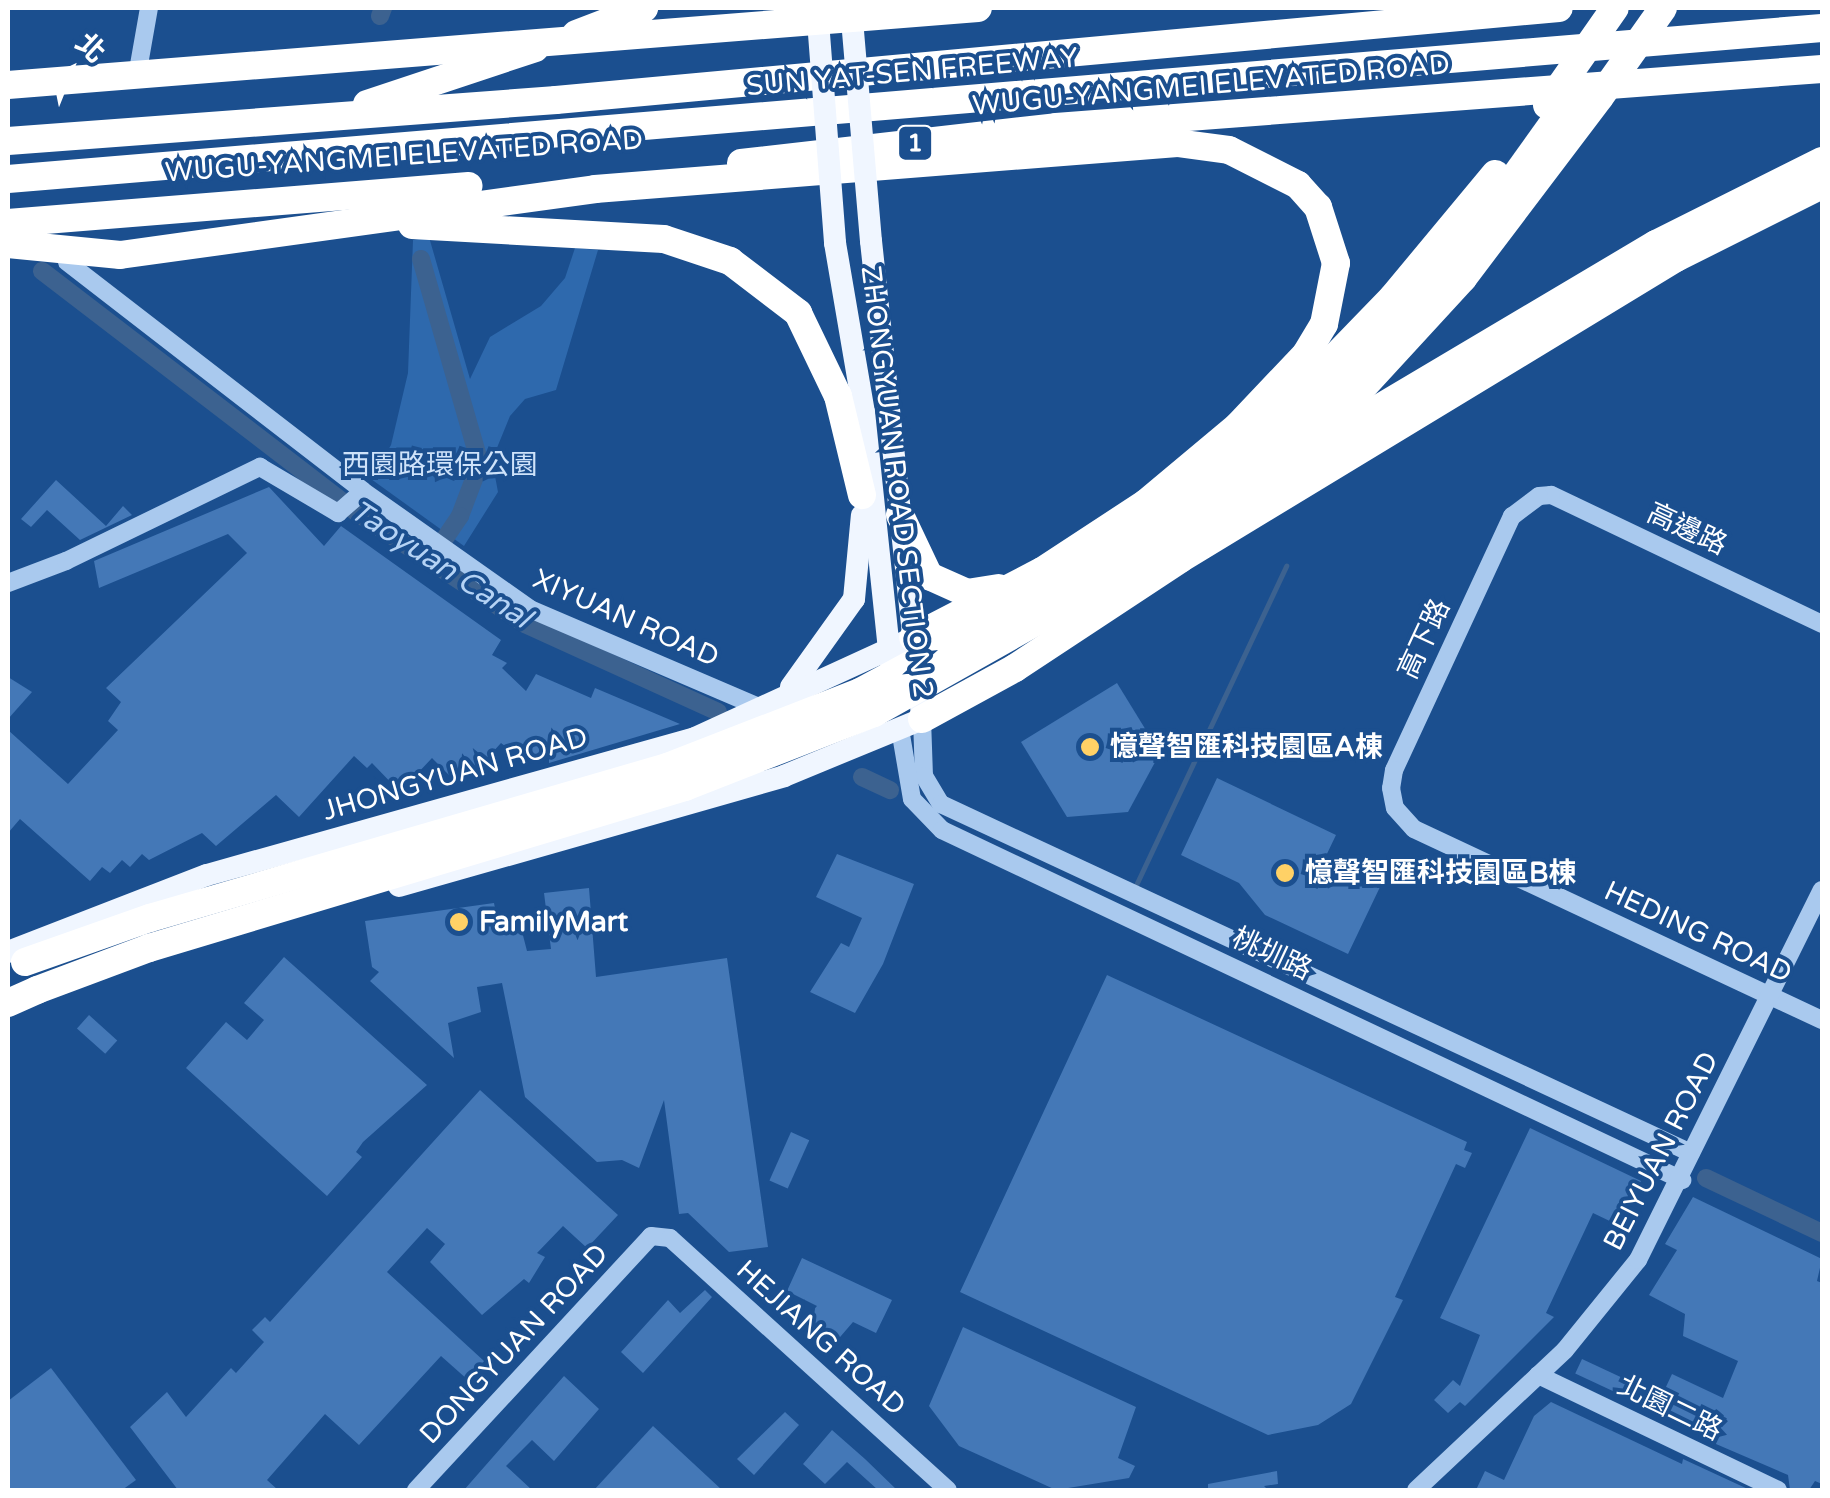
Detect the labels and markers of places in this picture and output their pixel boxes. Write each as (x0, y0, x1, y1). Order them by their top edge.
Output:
place label: 憶聲智匯科技園區A棟 (1110, 730, 1383, 764)
marker: 憶聲智匯科技園區A棟 (1079, 736, 1101, 758)
place label: 憶聲智匯科技園區B棟 (1305, 856, 1576, 890)
marker: 憶聲智匯科技園區B棟 (1274, 862, 1296, 884)
place label: FamilyMart (479, 905, 628, 939)
marker: FamilyMart (448, 911, 470, 933)

